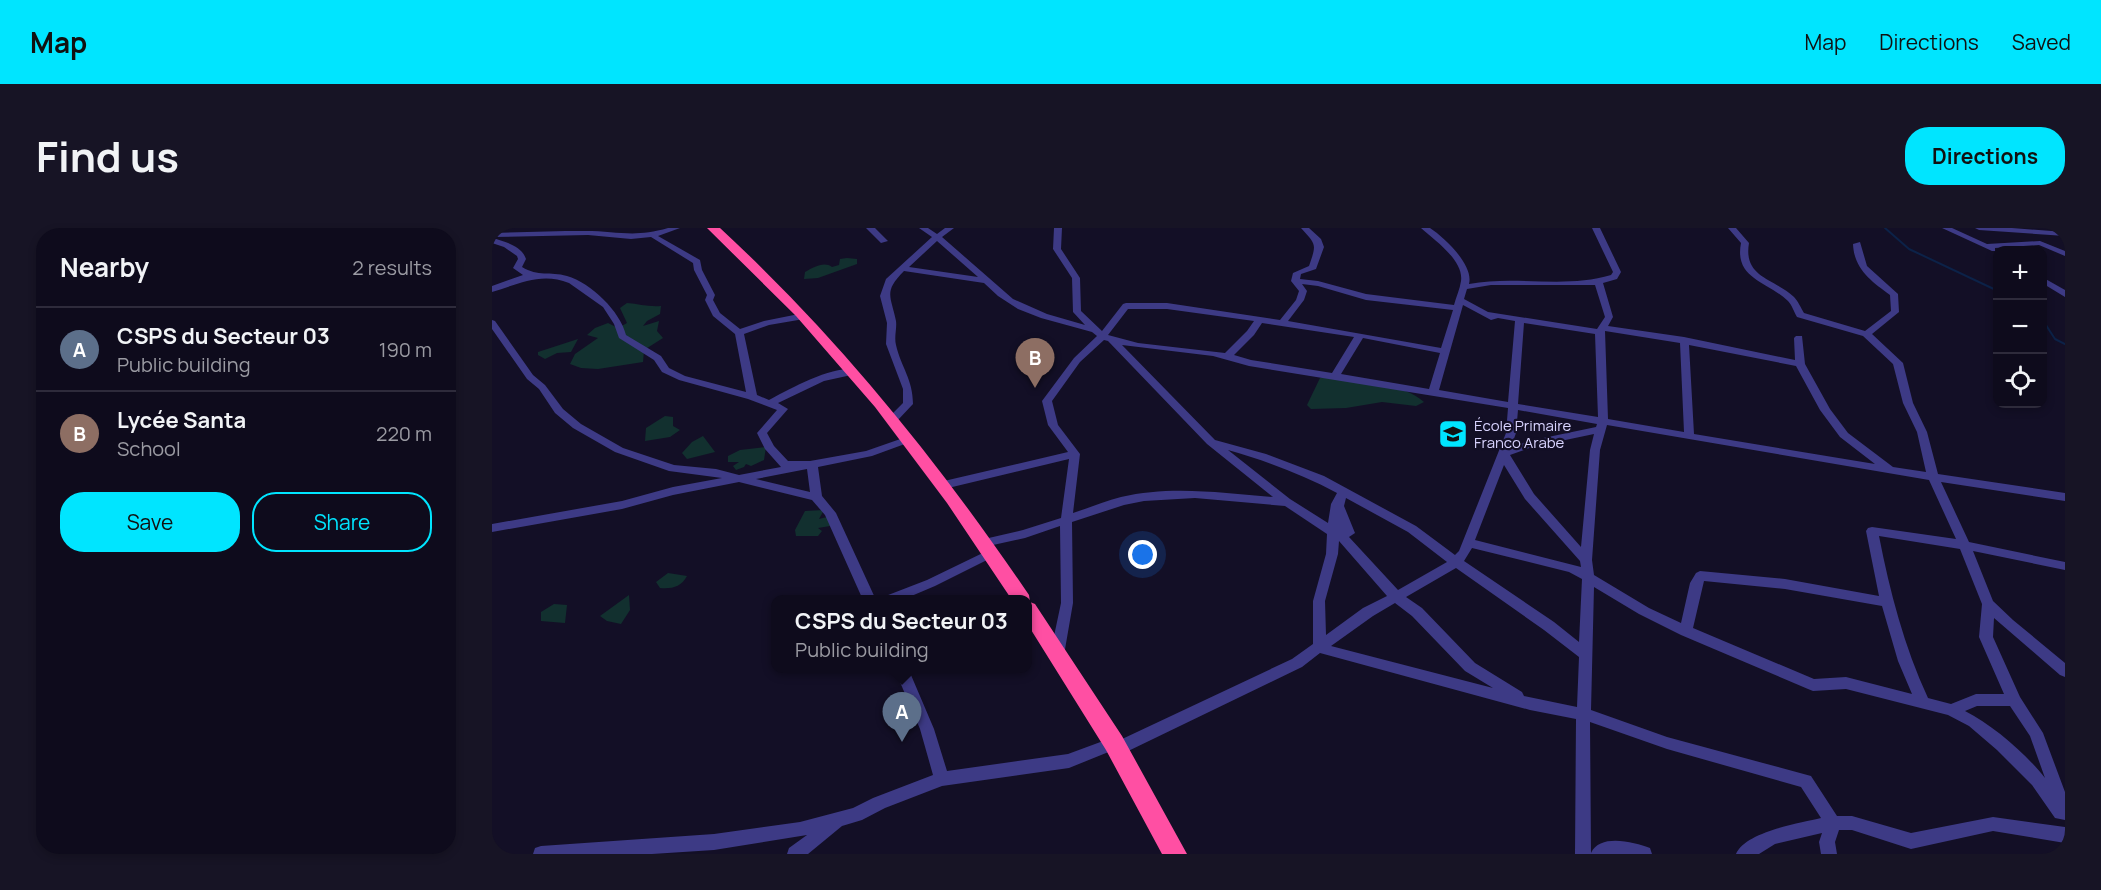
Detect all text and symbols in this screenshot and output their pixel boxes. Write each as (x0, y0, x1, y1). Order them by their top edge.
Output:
text: Map (30, 23, 87, 61)
text: Map (1805, 28, 1846, 56)
text: Directions (1879, 28, 1979, 56)
text: Saved (2012, 28, 2071, 56)
text: Find us (36, 127, 179, 185)
button: Directions (1905, 127, 2065, 185)
map controls (1993, 246, 2047, 408)
button: + (1993, 246, 2047, 300)
text: Nearby (60, 249, 149, 285)
text: 2 results (352, 254, 432, 281)
button: − (1993, 300, 2047, 354)
text: CSPS du Secteur 03 (117, 321, 330, 351)
text: A (73, 336, 86, 363)
text: 190 m (379, 336, 432, 363)
pin: B (1016, 338, 1054, 388)
text: Public building (117, 351, 251, 378)
button: locate (1993, 354, 2047, 408)
text: Lycée Santa (117, 405, 246, 435)
place label: École Primaire Franco Arabe (1474, 415, 1572, 453)
school or university icon: École Primaire Franco Arabe (1437, 418, 1469, 450)
text: B (73, 420, 86, 447)
text: 220 m (376, 420, 432, 447)
text: School (117, 435, 181, 462)
button: Save (60, 492, 240, 552)
button: Share (252, 492, 432, 552)
your location (1128, 540, 1157, 569)
popup (771, 595, 1032, 673)
text: CSPS du Secteur 03 (795, 606, 1008, 636)
text: Public building (795, 636, 929, 663)
pin: A (882, 692, 922, 742)

